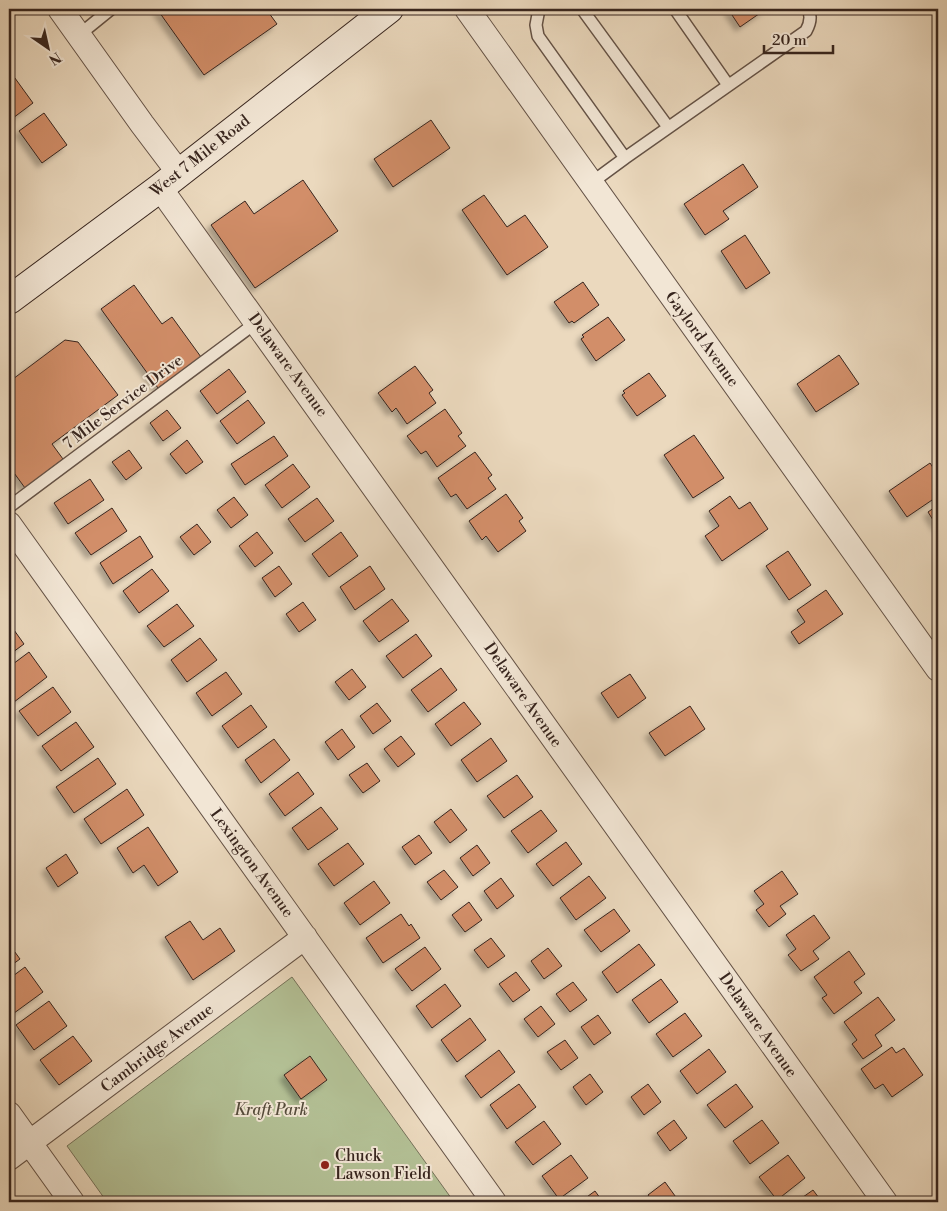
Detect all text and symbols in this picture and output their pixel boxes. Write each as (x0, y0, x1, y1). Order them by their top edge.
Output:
north arrow (22, 22, 72, 72)
scale bar (764, 22, 833, 54)
text: 20 m (772, 31, 807, 50)
text: N (45, 47, 64, 69)
street label: West 7 Mile Road (145, 111, 254, 202)
street label: Gaylord Avenue (661, 287, 743, 391)
street label: Delaware Avenue (244, 309, 332, 421)
street label: 7 Mile Service Drive (59, 350, 187, 454)
street label: Delaware Avenue (479, 639, 567, 751)
street label: Lexington Avenue (206, 805, 298, 921)
street label: Delaware Avenue (714, 969, 802, 1081)
street label: Cambridge Avenue (97, 999, 217, 1097)
park label: Kraft Park (234, 1100, 308, 1120)
place label: Chuck Lawson Field (335, 1146, 431, 1184)
marker: Chuck Lawson Field (319, 1159, 331, 1171)

